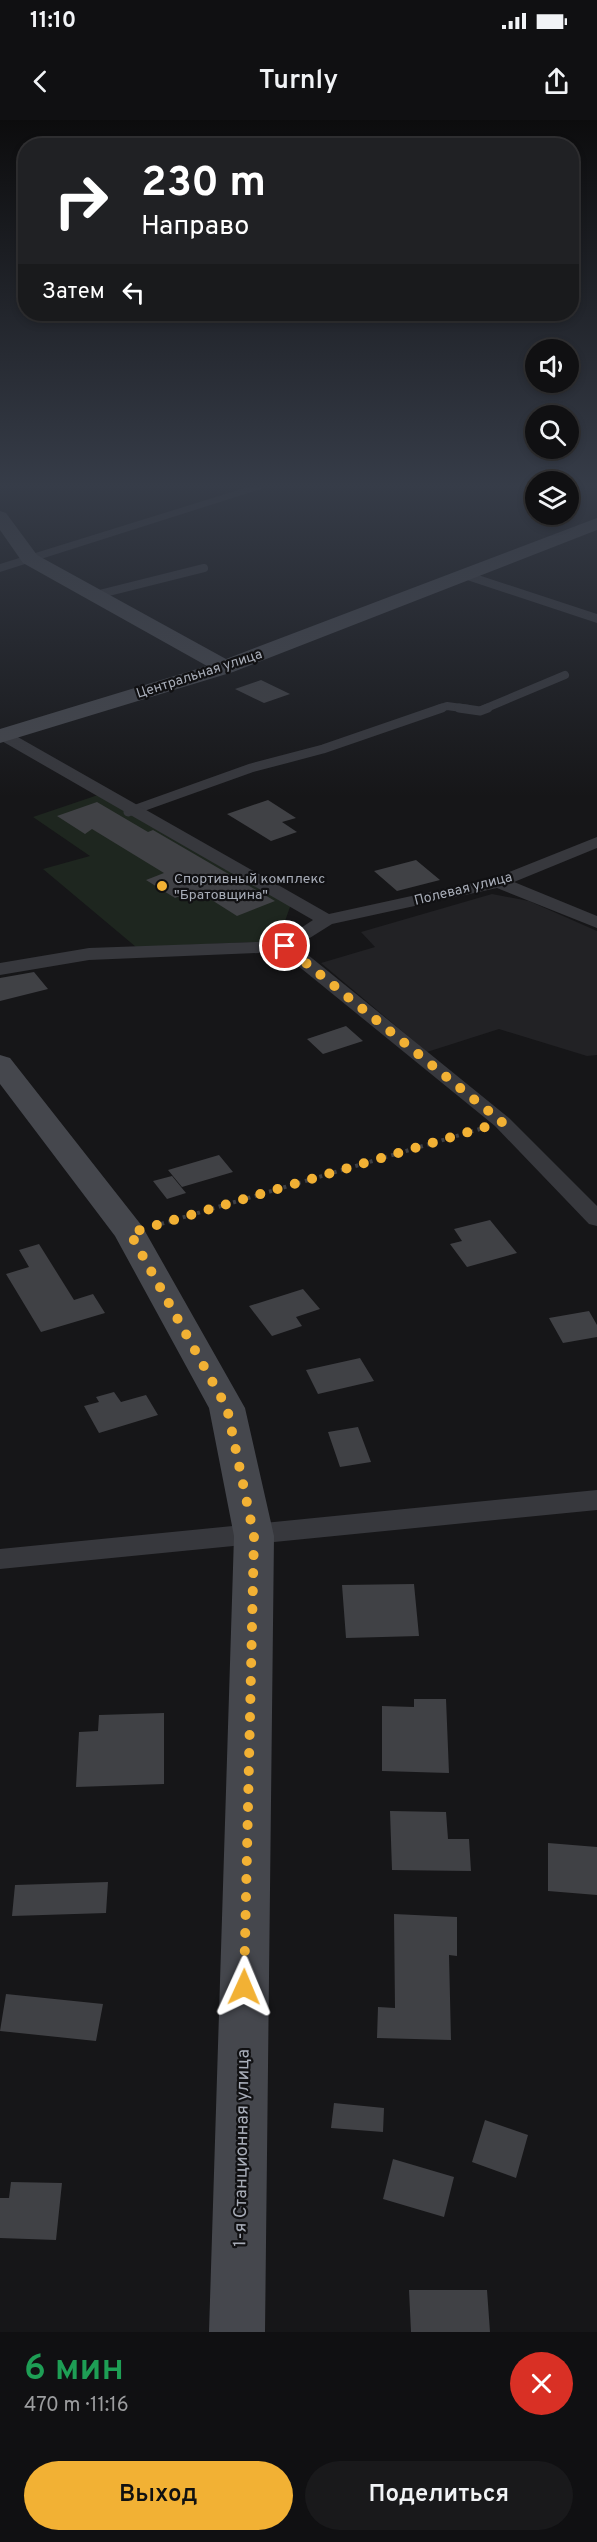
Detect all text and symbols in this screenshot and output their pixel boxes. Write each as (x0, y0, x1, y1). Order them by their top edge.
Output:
text: 11:10 (30, 8, 76, 35)
text: Turnly (259, 64, 338, 98)
icon: back (24, 65, 57, 98)
icon: share (540, 65, 573, 98)
text: 230 m (141, 158, 266, 211)
icon: right (42, 162, 120, 240)
text: Направо (141, 210, 249, 244)
icon: left (117, 276, 150, 309)
text: Затем (42, 279, 105, 306)
map controls (525, 339, 579, 525)
button: sound (525, 339, 579, 393)
button: search (525, 405, 579, 459)
button: layers (525, 471, 579, 525)
street label: Центральная улица (134, 646, 265, 703)
street label: Полевая улица (413, 869, 514, 910)
place label: Спортивный комплекс "Братовщина" (174, 871, 325, 904)
marker: Спортивный комплекс "Братовщина" (155, 879, 169, 893)
pin (259, 920, 310, 971)
icon: arrive (268, 929, 301, 962)
position arrow (212, 1955, 276, 2019)
street label: 1-я Станционная улица (229, 2049, 256, 2247)
text: 6 мин (24, 2347, 124, 2393)
button: close (510, 2352, 573, 2415)
text: 470 m · 11:16 (24, 2393, 129, 2419)
button: Выход (24, 2461, 293, 2530)
button: Поделиться (305, 2461, 573, 2530)

